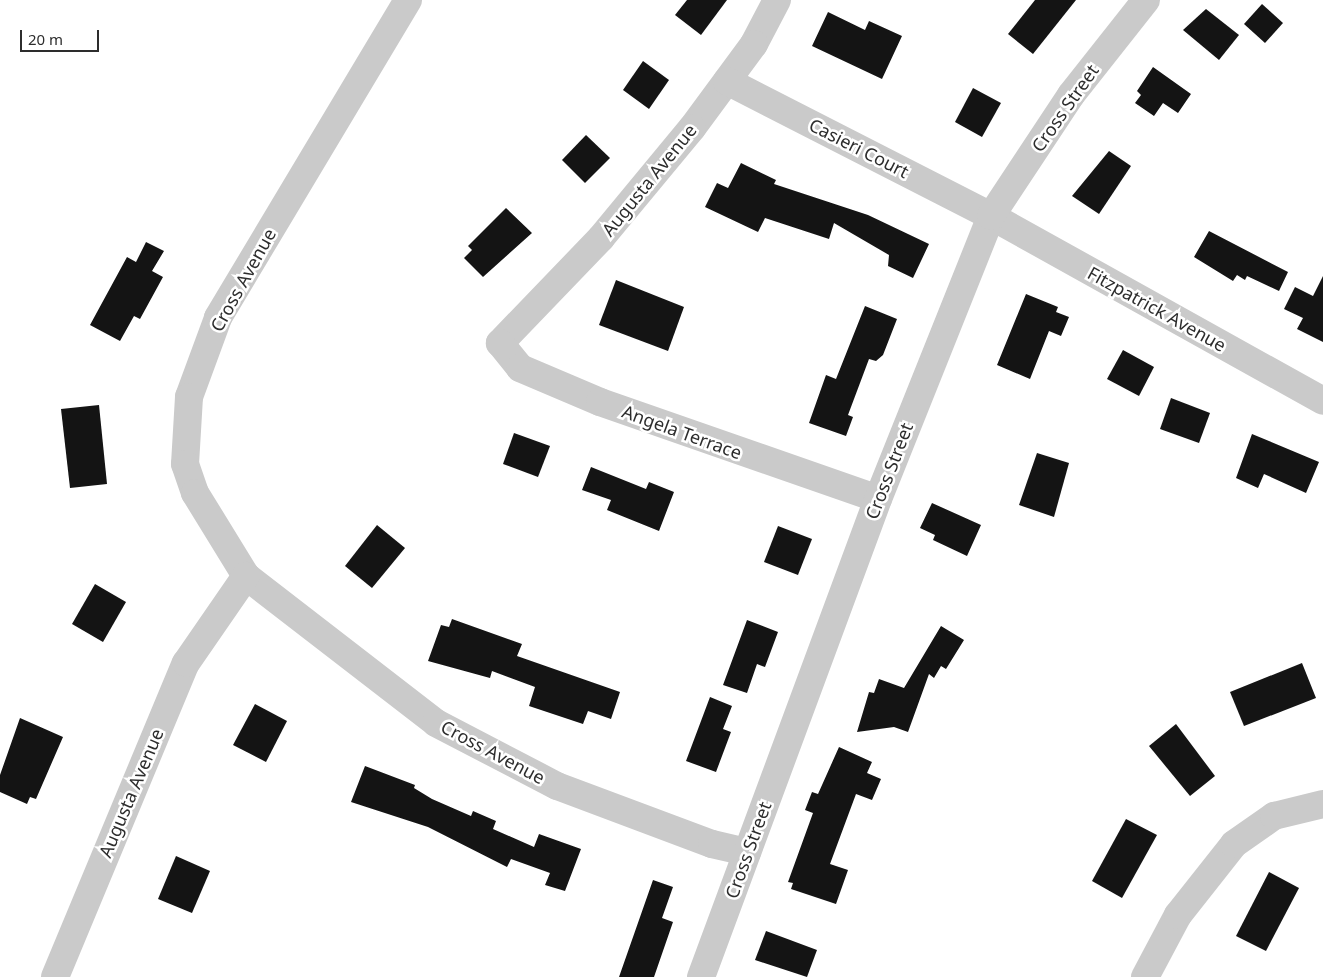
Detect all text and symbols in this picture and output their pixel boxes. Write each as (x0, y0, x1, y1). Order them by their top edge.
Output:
scale bar (22, 20, 101, 52)
text: 20 m (28, 29, 63, 49)
street label: Cross Street (1027, 60, 1103, 156)
street label: Casieri Court (806, 114, 912, 182)
street label: Augusta Avenue (597, 120, 701, 240)
street label: Cross Avenue (206, 225, 280, 335)
street label: Fitzpatrick Avenue (1084, 262, 1230, 356)
street label: Angela Terrace (619, 400, 745, 464)
street label: Cross Street (861, 420, 917, 522)
street label: Cross Avenue (437, 716, 549, 788)
street label: Augusta Avenue (94, 725, 168, 861)
street label: Cross Street (720, 799, 776, 901)

